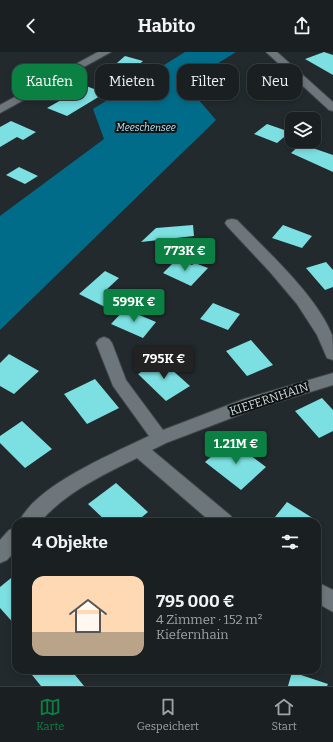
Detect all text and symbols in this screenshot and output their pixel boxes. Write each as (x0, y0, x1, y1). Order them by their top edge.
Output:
icon: back (20, 15, 42, 37)
text: Habito (138, 15, 195, 37)
icon: share (291, 15, 313, 37)
chip: Kaufen (12, 64, 87, 100)
chip: Mieten (95, 64, 169, 100)
chip: Filter (177, 64, 239, 100)
chip: Neu (247, 64, 302, 100)
map controls (285, 112, 321, 148)
button: layers (285, 112, 321, 148)
park label: Meeschensee (116, 122, 176, 134)
pin: 773K € (152, 238, 218, 272)
text: 773K € (164, 243, 206, 258)
pin: 599K € (101, 289, 167, 323)
text: 599K € (112, 294, 156, 309)
pin: 795K € (131, 346, 197, 380)
text: 795K € (143, 351, 185, 366)
street label: KIEFERNHAIN (228, 379, 311, 418)
pin: 1.21M € (199, 431, 273, 465)
text: 1.21M € (214, 436, 258, 451)
icon: filters (279, 531, 301, 553)
text: 4 Objekte (32, 532, 108, 553)
text: 795 000 € (156, 591, 235, 612)
icon: home (64, 592, 112, 640)
text: 4 Zimmer · 152 m² (156, 612, 262, 627)
text: Kiefernhain (156, 627, 229, 642)
tab: Karte (36, 696, 64, 733)
tab: Gespeichert (137, 696, 199, 733)
tab: Start (272, 696, 297, 733)

